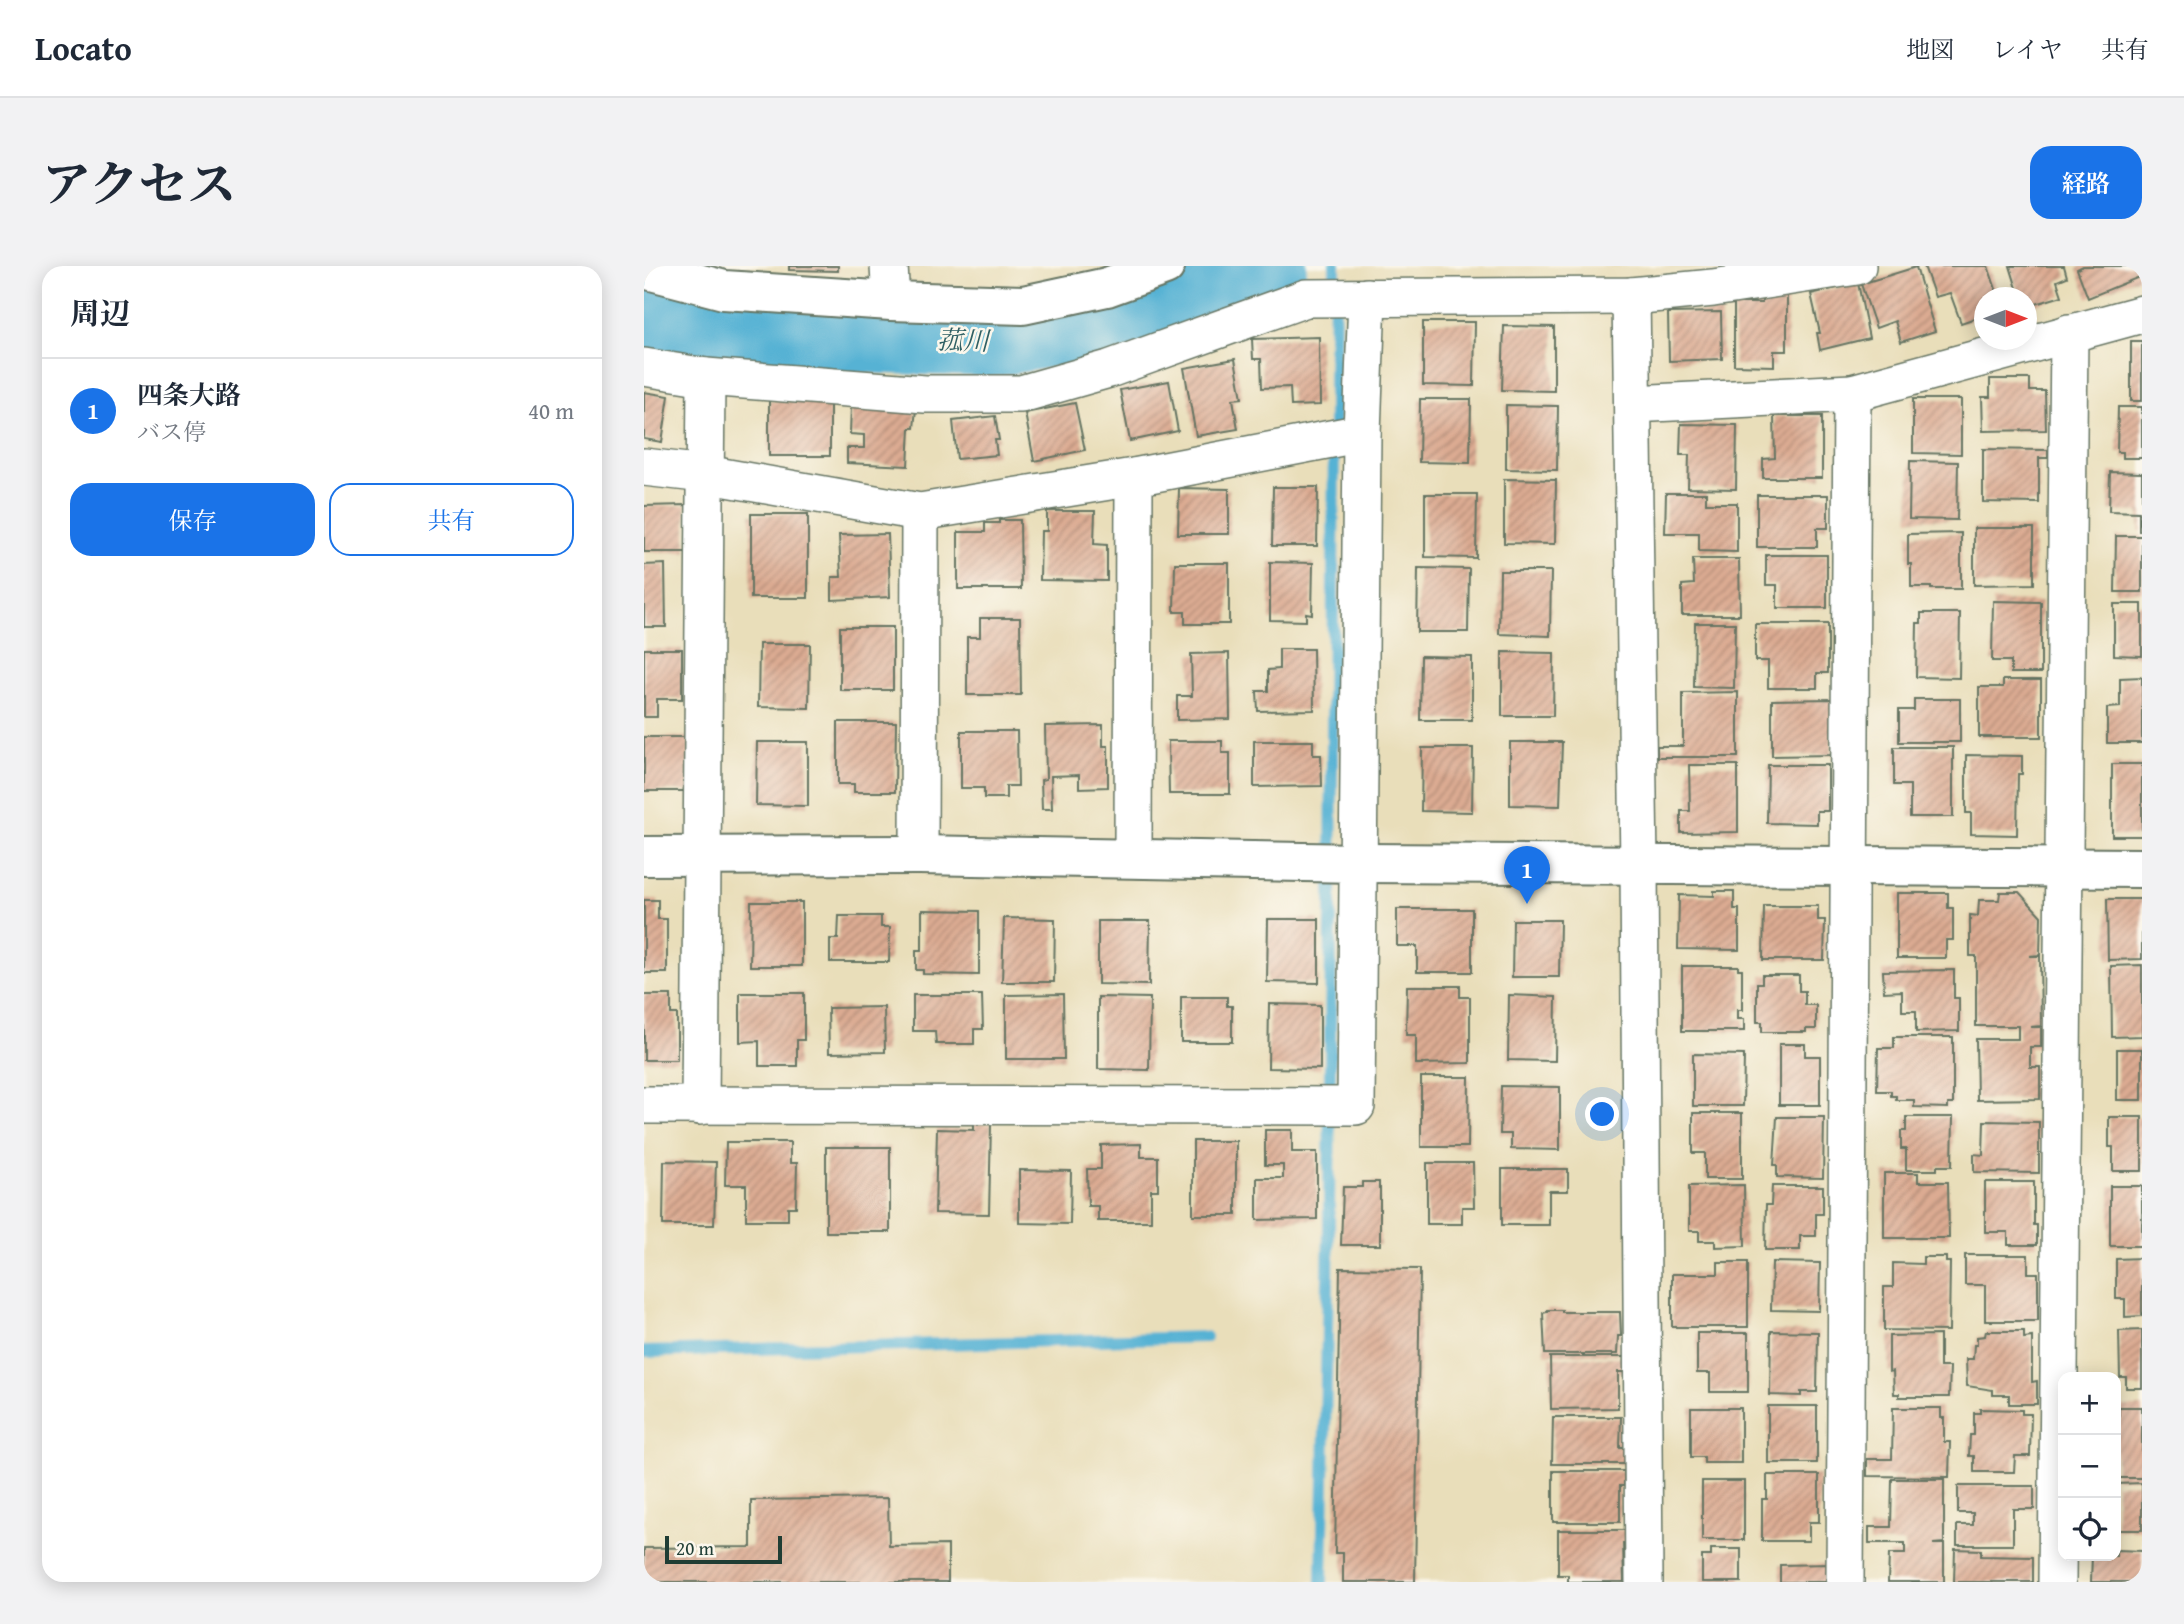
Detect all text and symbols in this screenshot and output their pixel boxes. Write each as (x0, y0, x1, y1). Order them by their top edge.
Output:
text: Locato (35, 24, 132, 72)
text: 地図 (1906, 32, 1954, 67)
text: レイヤ (1992, 32, 2063, 67)
text: 共有 (2101, 32, 2149, 67)
button: 経路 (2030, 146, 2142, 219)
text: アクセス (42, 147, 237, 219)
north arrow (1974, 287, 2037, 350)
text: 周辺 (70, 291, 130, 335)
water label: 菰川 (937, 320, 992, 360)
text: 四条大路 (137, 375, 241, 414)
text: 1 (87, 394, 99, 427)
text: 40 m (528, 394, 574, 427)
text: バス停 (137, 415, 206, 448)
button: 保存 (70, 483, 315, 556)
button: 共有 (329, 483, 574, 556)
pin: 1 (1504, 846, 1550, 904)
your location (1585, 1097, 1619, 1131)
map controls (2058, 1372, 2121, 1561)
button: + (2058, 1372, 2121, 1435)
button: − (2058, 1435, 2121, 1498)
button: locate (2058, 1498, 2121, 1561)
scale bar (665, 1533, 782, 1565)
text: 20 m (676, 1534, 714, 1562)

